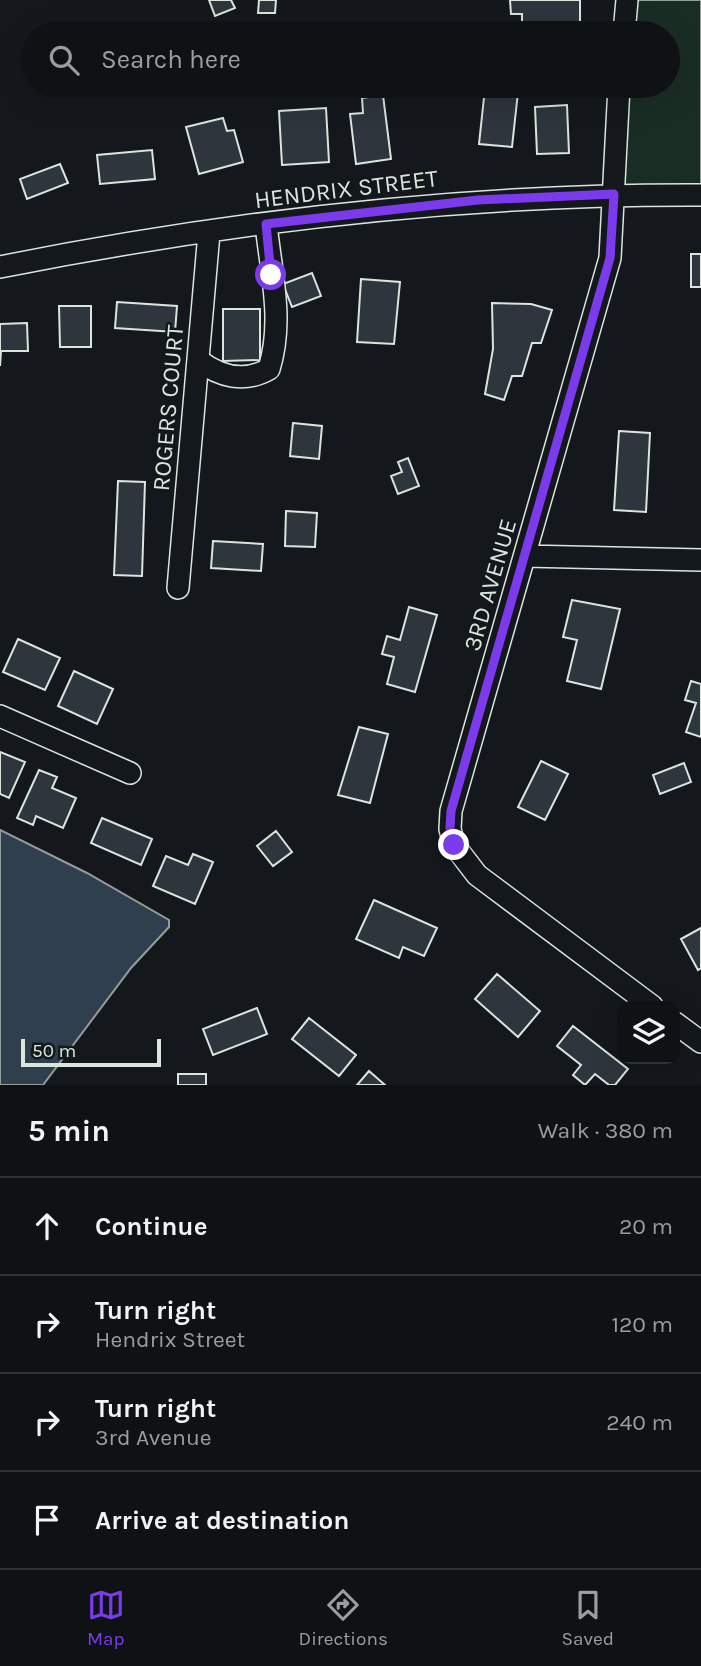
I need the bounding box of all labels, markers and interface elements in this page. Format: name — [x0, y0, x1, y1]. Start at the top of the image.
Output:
search box — [21, 21, 680, 98]
icon: search — [45, 41, 83, 79]
text: Search here — [101, 44, 241, 75]
street label: HENDRIX STREET — [253, 164, 439, 214]
route start — [255, 259, 286, 290]
street label: ROGERS COURT — [147, 324, 189, 492]
street label: 3RD AVENUE — [458, 516, 522, 654]
route end — [438, 829, 469, 860]
map controls — [617, 1001, 680, 1064]
button: layers — [617, 1001, 680, 1064]
scale bar — [21, 1036, 161, 1068]
text: 50 m — [32, 1040, 76, 1062]
text: 5 min — [28, 1113, 110, 1149]
text: Walk · 380 m — [538, 1117, 673, 1144]
icon: ahead — [28, 1207, 66, 1245]
text: Continue — [95, 1211, 207, 1242]
text: 20 m — [619, 1213, 673, 1240]
text: Turn right — [95, 1295, 216, 1326]
icon: right — [28, 1305, 66, 1343]
text: 120 m — [611, 1311, 673, 1338]
text: Hendrix Street — [95, 1326, 245, 1353]
text: Turn right — [95, 1393, 216, 1424]
icon: right — [28, 1403, 66, 1441]
text: 240 m — [606, 1409, 673, 1436]
text: 3rd Avenue — [95, 1424, 212, 1451]
icon: arrive — [28, 1501, 66, 1539]
text: Arrive at destination — [95, 1505, 349, 1536]
tab: Map — [87, 1586, 125, 1650]
tab: Directions — [299, 1586, 388, 1650]
tab: Saved — [562, 1586, 614, 1650]

